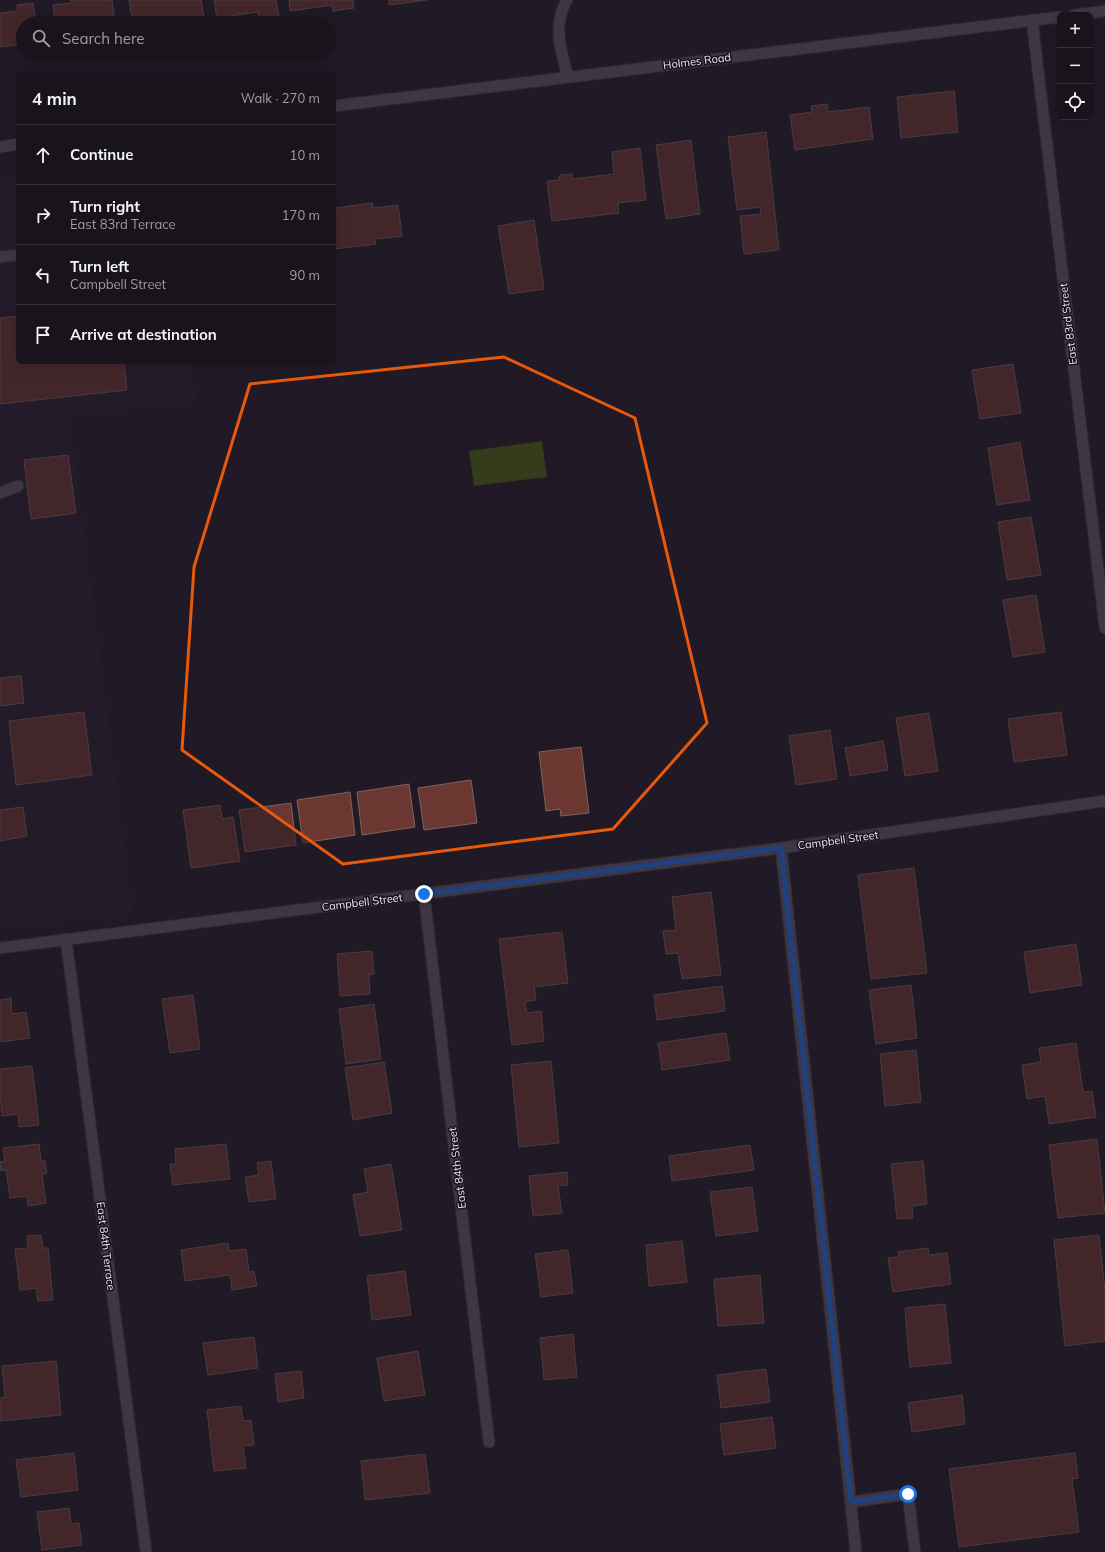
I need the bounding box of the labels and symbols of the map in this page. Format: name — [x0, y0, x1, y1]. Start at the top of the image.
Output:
street label: Holmes Road — [662, 50, 732, 72]
street label: East 83rd Street — [1056, 282, 1080, 366]
street label: Campbell Street — [797, 827, 879, 853]
route end — [415, 885, 433, 903]
street label: Campbell Street — [321, 890, 403, 914]
street label: East 84th Street — [445, 1126, 469, 1210]
street label: East 84th Terrace — [94, 1201, 118, 1291]
route start — [899, 1485, 917, 1503]

